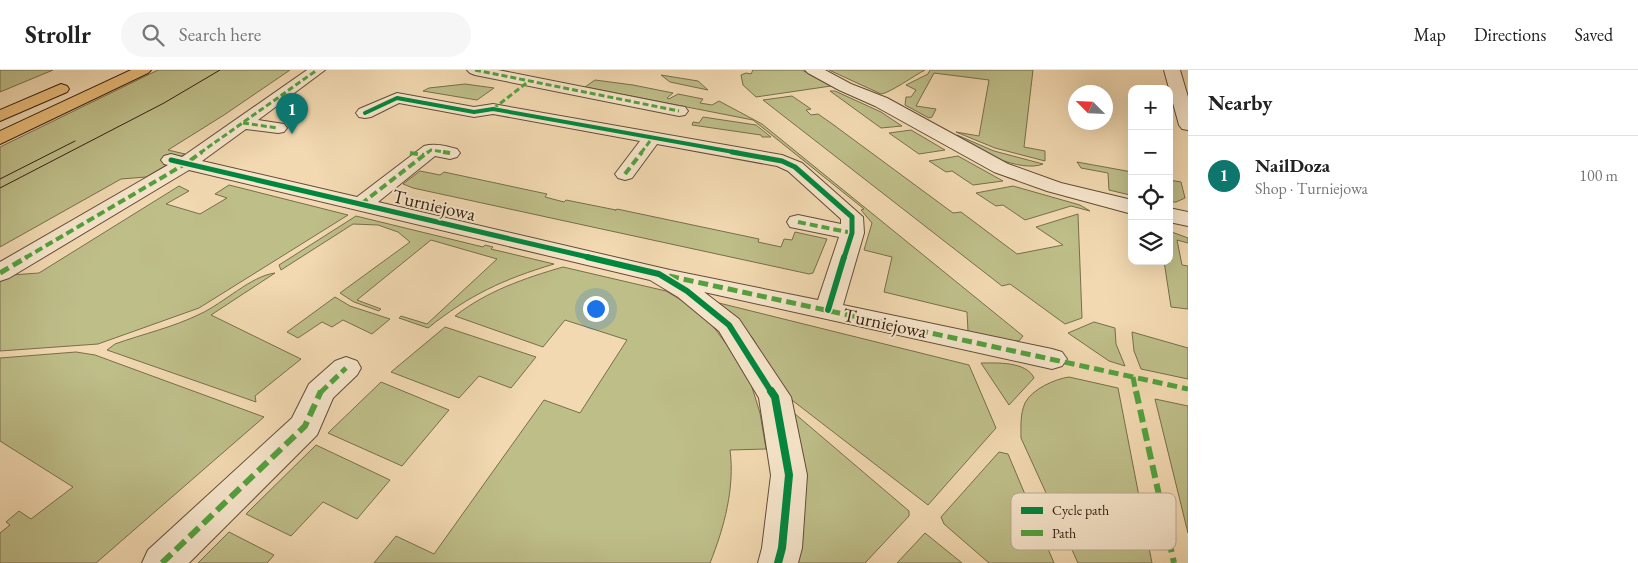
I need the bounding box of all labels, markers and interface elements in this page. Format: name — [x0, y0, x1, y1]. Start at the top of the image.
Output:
search box — [121, 12, 471, 57]
text: Strollr — [25, 19, 91, 50]
icon: search — [139, 21, 167, 49]
text: Search here — [179, 22, 261, 47]
text: Map — [1414, 23, 1446, 46]
text: Directions — [1474, 23, 1546, 46]
text: Saved — [1574, 23, 1613, 46]
north arrow — [1068, 85, 1113, 130]
map controls — [1128, 85, 1173, 265]
button: + — [1128, 85, 1173, 130]
text: Nearby — [1208, 89, 1272, 116]
pin: 1 — [276, 93, 308, 134]
button: − — [1128, 130, 1173, 175]
text: NailDoza — [1255, 153, 1330, 178]
text: 1 — [1220, 165, 1228, 186]
text: 100 m — [1579, 165, 1618, 186]
button: locate — [1128, 175, 1173, 220]
text: Shop · Turniejowa — [1255, 178, 1368, 199]
street label: Turniejowa — [390, 183, 479, 227]
button: layers — [1128, 220, 1173, 265]
your location — [583, 296, 609, 322]
street label: Turniejowa — [841, 302, 930, 344]
legend — [1011, 493, 1176, 550]
text: Cycle path — [1052, 501, 1109, 519]
text: Path — [1052, 524, 1076, 542]

